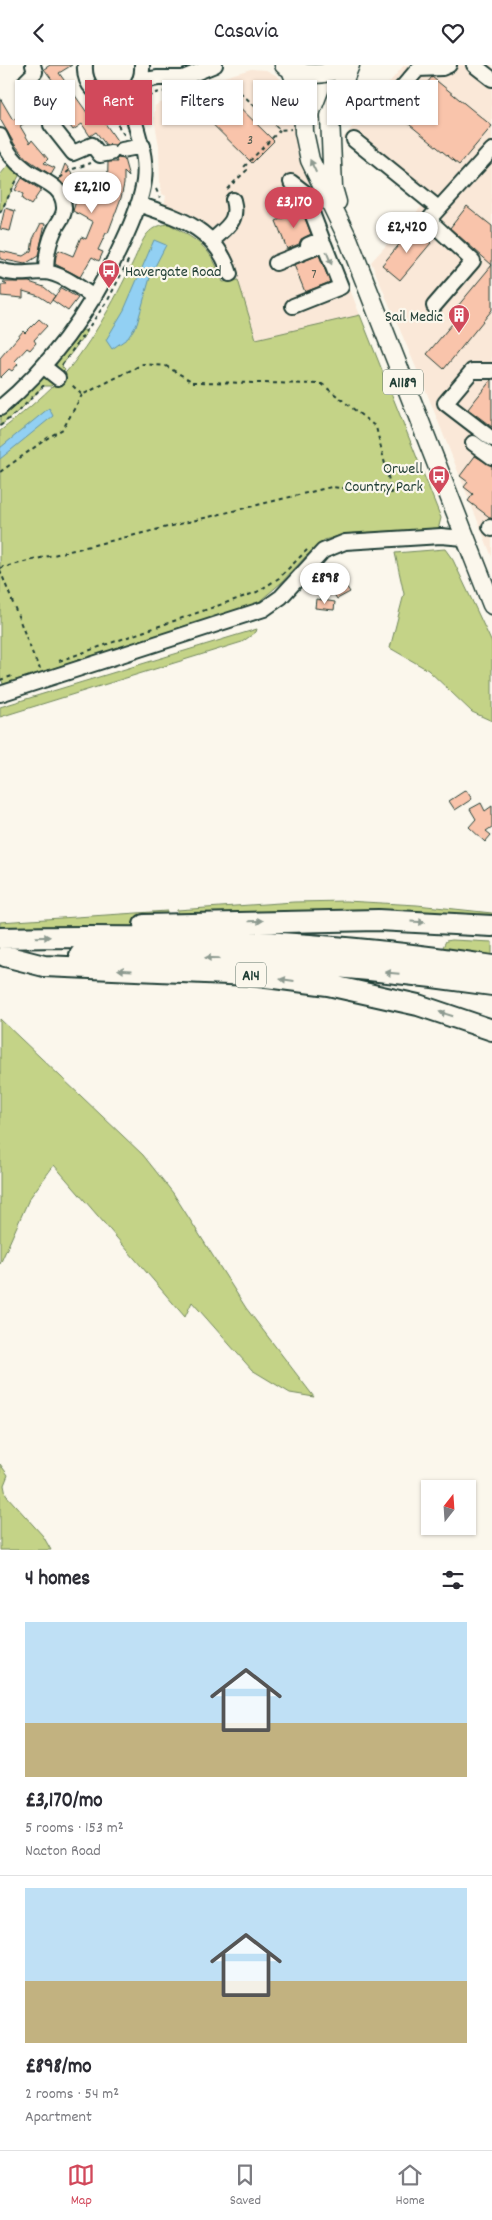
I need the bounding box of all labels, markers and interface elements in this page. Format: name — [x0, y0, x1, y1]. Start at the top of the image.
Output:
text: Casavia — [214, 17, 278, 48]
icon: back — [25, 19, 53, 47]
icon: heart — [439, 19, 467, 47]
chip: Buy — [15, 80, 75, 125]
chip: Rent — [85, 80, 152, 125]
chip: Filters — [162, 80, 243, 125]
chip: New — [253, 80, 317, 125]
chip: Apartment — [327, 80, 438, 125]
house number: 3 — [247, 131, 253, 151]
one-way arrow — [308, 159, 316, 173]
pin: £2,210 — [51, 171, 133, 214]
text: £2,210 — [73, 176, 111, 199]
pin: £3,170 — [253, 186, 335, 229]
text: £3,170 — [276, 191, 312, 214]
pin: £2,420 — [366, 211, 448, 254]
text: £2,420 — [387, 216, 427, 239]
one-way arrow — [326, 251, 334, 266]
bus stop icon: Havergate Road — [97, 258, 121, 289]
place label: Havergate Road — [125, 261, 221, 284]
house number: 7 — [311, 265, 317, 285]
building icon: Sail Medic — [447, 303, 471, 334]
place label: Sail Medic — [385, 306, 443, 329]
road number: A1189 — [383, 369, 423, 395]
place label: Orwell Country Park — [344, 458, 423, 499]
bus stop icon: Orwell Country Park — [427, 464, 451, 495]
pin: £898 — [295, 563, 355, 605]
text: £898 — [311, 567, 339, 590]
one-way arrow — [248, 917, 264, 925]
one-way arrow — [411, 918, 427, 926]
one-way arrow — [35, 933, 51, 941]
one-way arrow — [204, 953, 220, 961]
road number: A14 — [236, 963, 266, 987]
one-way arrow — [117, 965, 133, 973]
one-way arrow — [383, 968, 399, 976]
one-way arrow — [279, 976, 295, 984]
one-way arrow — [438, 1010, 453, 1018]
north arrow — [421, 1480, 476, 1535]
map controls — [421, 1480, 476, 1535]
text: 4 homes — [25, 1565, 90, 1595]
icon: filters — [439, 1566, 467, 1594]
icon: home — [201, 1655, 291, 1745]
text: £3,170/mo — [25, 1787, 103, 1817]
text: 5 rooms · 153 m² — [25, 1817, 123, 1840]
text: Nacton Road — [25, 1840, 101, 1863]
icon: home — [201, 1920, 291, 2010]
text: £898/mo — [25, 2053, 92, 2083]
text: 2 rooms · 54 m² — [25, 2083, 119, 2106]
text: Apartment — [25, 2106, 92, 2129]
tab: Map — [67, 2161, 95, 2211]
tab: Saved — [230, 2161, 261, 2211]
tab: Home — [396, 2161, 425, 2211]

